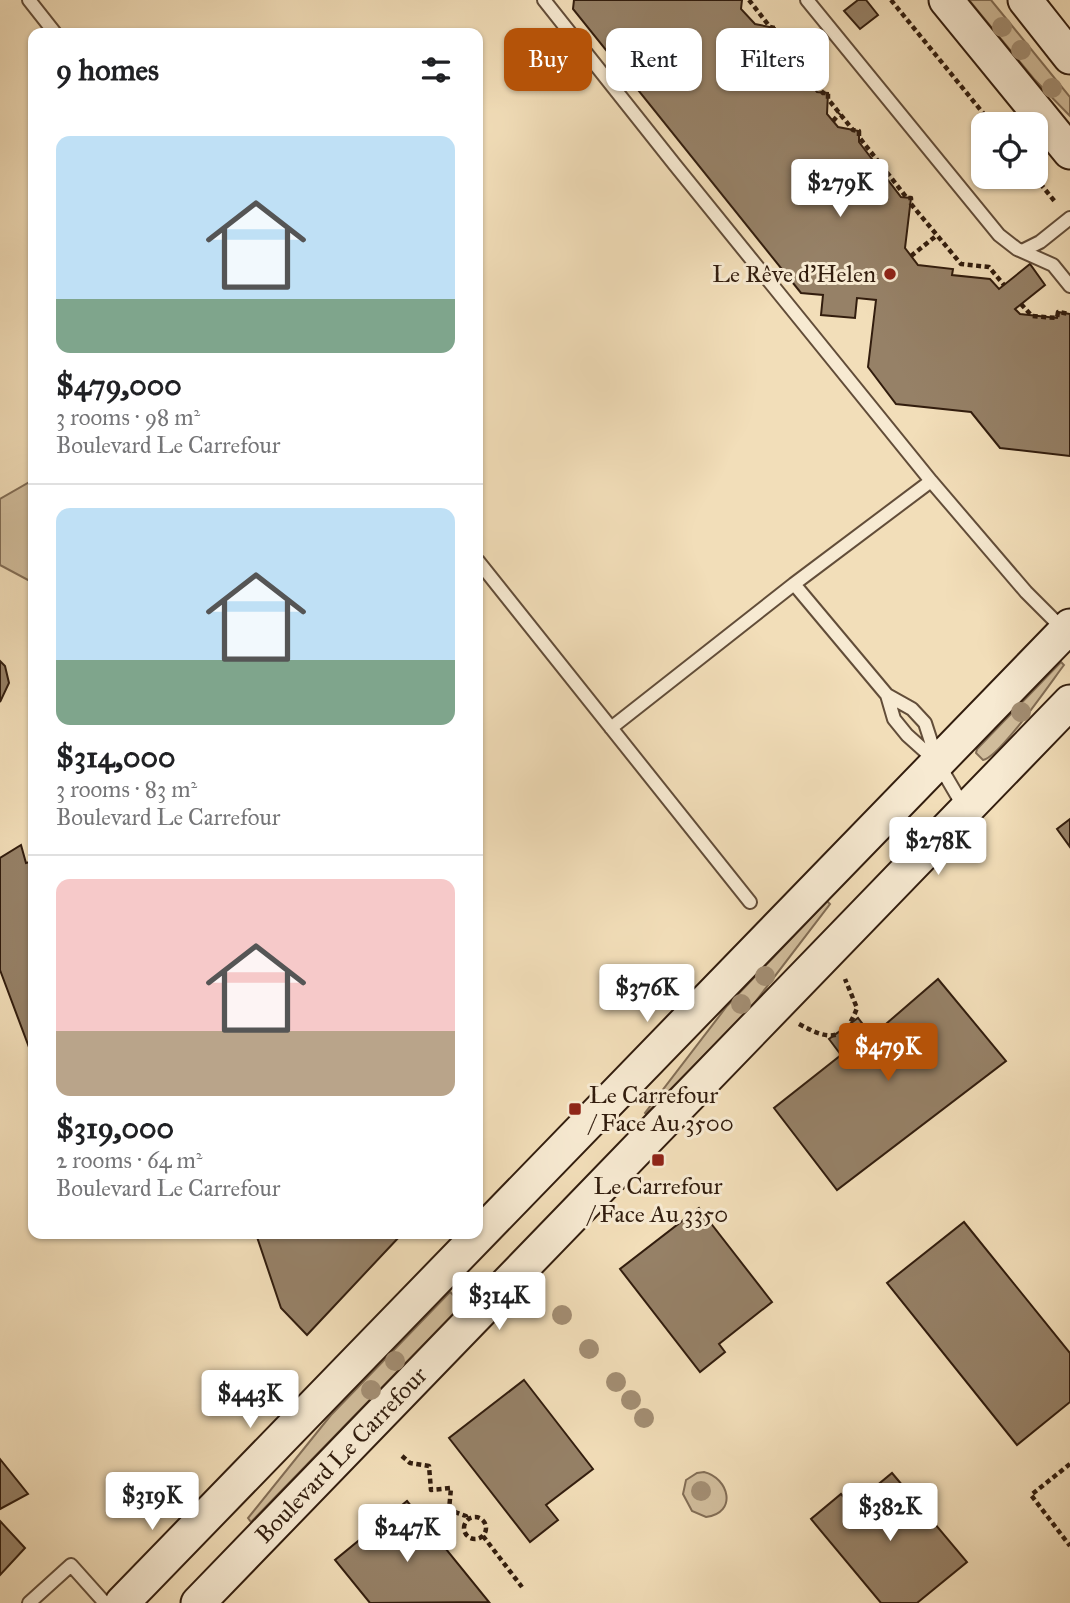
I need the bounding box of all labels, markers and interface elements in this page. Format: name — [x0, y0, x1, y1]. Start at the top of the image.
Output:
chip: Buy — [504, 28, 592, 91]
chip: Rent — [606, 28, 702, 91]
chip: Filters — [716, 28, 829, 91]
icon: filters — [417, 51, 455, 89]
text: 9 homes — [56, 52, 159, 88]
map controls — [971, 112, 1048, 189]
button: locate — [971, 112, 1048, 189]
pin: $279K — [791, 160, 889, 219]
text: $279K — [807, 168, 873, 196]
icon: home — [193, 182, 319, 308]
place label: Le Rêve d'Helen — [712, 259, 876, 289]
marker: Le Rêve d'Helen — [882, 266, 898, 282]
text: $479,000 — [56, 367, 182, 403]
text: 3 rooms · 98 m² — [56, 403, 200, 431]
text: Boulevard Le Carrefour — [56, 431, 280, 459]
icon: home — [193, 554, 319, 680]
text: $314,000 — [56, 739, 175, 775]
text: 3 rooms · 83 m² — [56, 775, 197, 803]
text: Boulevard Le Carrefour — [56, 803, 280, 831]
pin: $278K — [889, 818, 987, 877]
text: $278K — [905, 826, 971, 854]
icon: home — [193, 925, 319, 1051]
pin: $376K — [598, 964, 696, 1024]
text: $376K — [615, 973, 679, 1001]
pin: $479K — [839, 1024, 937, 1083]
text: $479K — [855, 1032, 921, 1060]
place label: Le Carrefour / Face Au 3500 — [587, 1080, 734, 1138]
marker: Le Carrefour / Face Au 3500 — [567, 1101, 583, 1117]
text: $319,000 — [56, 1110, 174, 1146]
text: 2 rooms · 64 m² — [56, 1146, 202, 1174]
marker: Le Carrefour / Face Au 3350 — [650, 1152, 666, 1168]
place label: Le Carrefour / Face Au 3350 — [586, 1171, 728, 1229]
text: Boulevard Le Carrefour — [56, 1174, 280, 1202]
pin: $314K — [450, 1272, 548, 1332]
text: $314K — [468, 1281, 530, 1309]
street label: Boulevard Le Carrefour — [249, 1360, 433, 1550]
pin: $443K — [201, 1370, 299, 1430]
text: $443K — [218, 1379, 282, 1407]
pin: $319K — [103, 1472, 201, 1532]
text: $319K — [122, 1481, 182, 1509]
pin: $382K — [841, 1484, 939, 1543]
text: $382K — [859, 1492, 921, 1520]
pin: $247K — [358, 1504, 456, 1564]
text: $247K — [374, 1513, 440, 1541]

